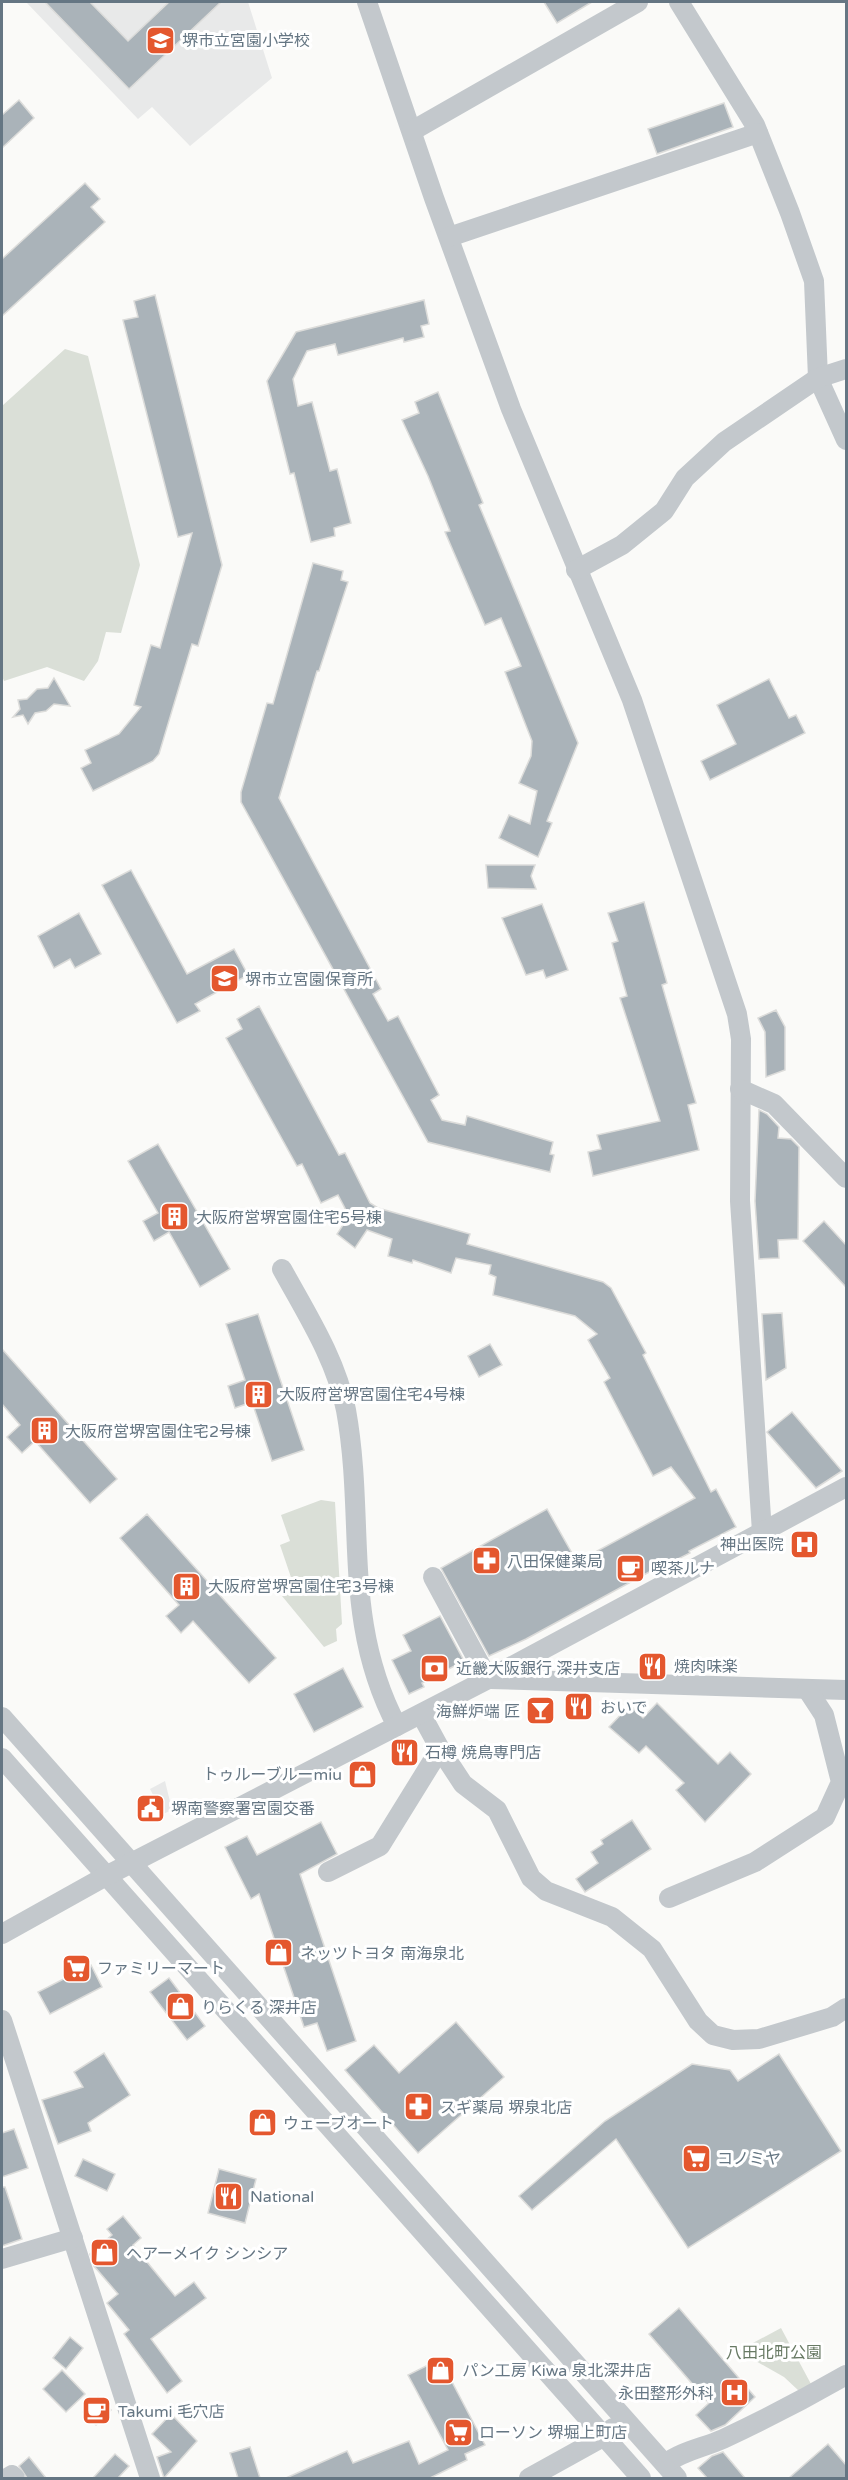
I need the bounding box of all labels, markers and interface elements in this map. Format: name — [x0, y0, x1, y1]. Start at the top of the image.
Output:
school or university icon: 堺市立宮園小学校 — [145, 24, 177, 56]
place label: 堺市立宮園小学校 — [182, 31, 310, 51]
school or university icon: 堺市立宮園保育所 — [208, 963, 240, 995]
place label: 堺市立宮園保育所 — [245, 970, 373, 990]
building icon: 大阪府営堺宮園住宅5号棟 — [159, 1201, 191, 1233]
place label: 大阪府営堺宮園住宅5号棟 — [196, 1208, 382, 1228]
building icon: 大阪府営堺宮園住宅4号棟 — [242, 1378, 274, 1410]
place label: 大阪府営堺宮園住宅4号棟 — [279, 1385, 465, 1405]
building icon: 大阪府営堺宮園住宅2号棟 — [28, 1415, 60, 1447]
place label: 大阪府営堺宮園住宅2号棟 — [65, 1422, 251, 1442]
hospital icon: 神出医院 — [789, 1528, 821, 1560]
place label: 神出医院 — [720, 1535, 784, 1555]
pharmacy icon: 八田保健薬局 — [470, 1545, 502, 1577]
place label: 八田保健薬局 — [507, 1552, 603, 1572]
cafe icon: 喫茶ルナ — [614, 1552, 646, 1584]
place label: 喫茶ルナ — [651, 1559, 715, 1579]
building icon: 大阪府営堺宮園住宅3号棟 — [171, 1570, 203, 1602]
place label: 大阪府営堺宮園住宅3号棟 — [208, 1577, 394, 1597]
restaurant icon: 焼肉味楽 — [637, 1650, 669, 1682]
bank icon: 近畿大阪銀行 深井支店 — [419, 1652, 451, 1684]
place label: 焼肉味楽 — [674, 1657, 738, 1677]
place label: 近畿大阪銀行 深井支店 — [456, 1659, 620, 1679]
restaurant icon: おいで — [563, 1691, 595, 1723]
bar icon: 海鮮炉端 匠 — [525, 1695, 557, 1727]
place label: おいで — [600, 1698, 648, 1718]
place label: 海鮮炉端 匠 — [436, 1702, 520, 1722]
restaurant icon: 石樽 焼鳥専門店 — [388, 1736, 420, 1768]
place label: 石樽 焼鳥専門店 — [425, 1743, 541, 1763]
shop icon: トゥルーブルーmiu — [347, 1758, 379, 1790]
place label: トゥルーブルーmiu — [203, 1765, 342, 1785]
public building icon: 堺南警察署宮園交番 — [134, 1792, 166, 1824]
place label: 堺南警察署宮園交番 — [171, 1799, 315, 1819]
shop icon: ネッツトヨタ 南海泉北 — [263, 1937, 295, 1969]
place label: ネッツトヨタ 南海泉北 — [300, 1944, 464, 1964]
supermarket icon: ファミリーマート — [60, 1952, 92, 1984]
place label: ファミリーマート — [97, 1959, 225, 1979]
shop icon: りらくる 深井店 — [164, 1991, 196, 2023]
place label: りらくる 深井店 — [201, 1998, 317, 2018]
pharmacy icon: スギ薬局 堺泉北店 — [403, 2091, 435, 2123]
place label: スギ薬局 堺泉北店 — [440, 2098, 572, 2118]
shop icon: ウェーブオート — [246, 2107, 278, 2139]
place label: ウェーブオート — [283, 2114, 394, 2134]
supermarket icon: コノミヤ — [680, 2142, 712, 2174]
place label: コノミヤ — [717, 2149, 781, 2169]
restaurant icon: National — [213, 2180, 245, 2212]
place label: National — [250, 2187, 314, 2207]
shop icon: ヘアーメイク シンシア — [89, 2237, 121, 2269]
place label: ヘアーメイク シンシア — [126, 2244, 288, 2264]
park label: 八田北町公園 — [726, 2343, 822, 2363]
shop icon: パン工房 Kiwa 泉北深井店 — [425, 2354, 457, 2386]
place label: パン工房 Kiwa 泉北深井店 — [462, 2361, 651, 2381]
hospital icon: 永田整形外科 — [719, 2377, 751, 2409]
place label: 永田整形外科 — [618, 2384, 714, 2404]
cafe icon: Takumi 毛穴店 — [81, 2395, 113, 2427]
place label: Takumi 毛穴店 — [118, 2402, 225, 2422]
supermarket icon: ローソン 堺堀上町店 — [442, 2416, 474, 2448]
place label: ローソン 堺堀上町店 — [479, 2423, 627, 2443]

